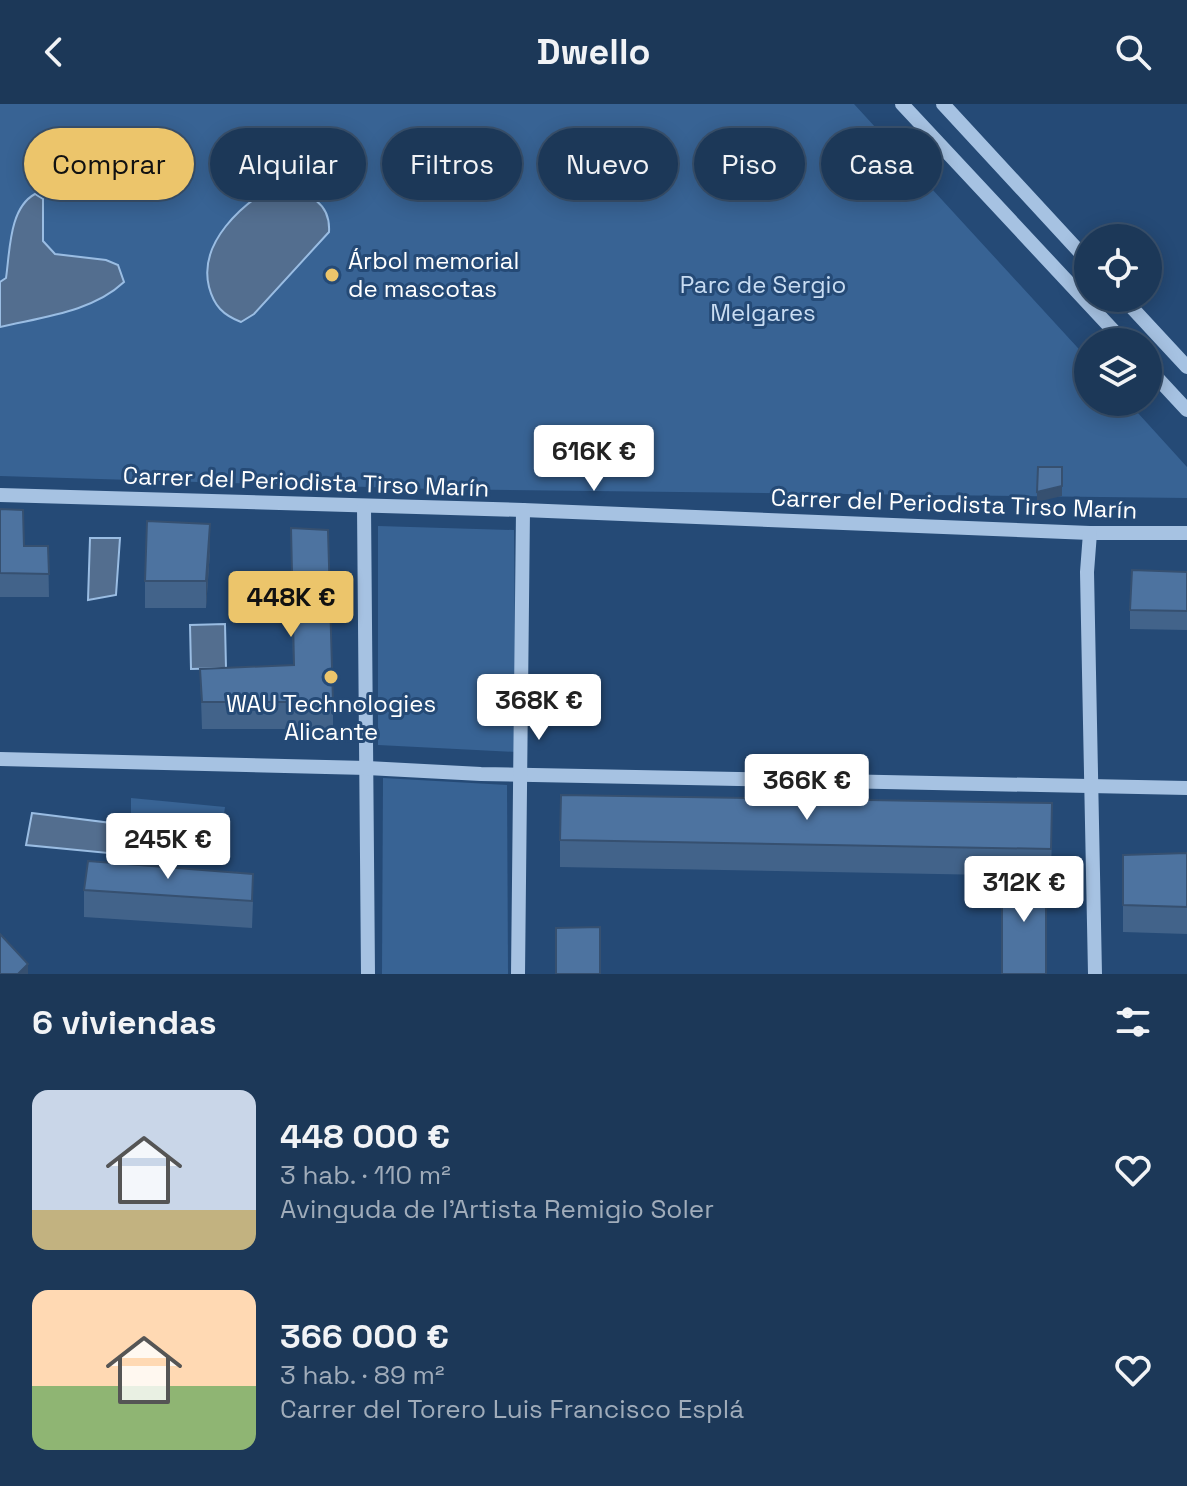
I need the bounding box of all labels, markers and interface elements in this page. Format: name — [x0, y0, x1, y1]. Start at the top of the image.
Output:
text: Dwello — [536, 29, 651, 75]
icon: back — [32, 30, 76, 74]
icon: search — [1111, 30, 1155, 74]
chip: Comprar — [24, 128, 194, 200]
chip: Alquilar — [210, 128, 366, 200]
chip: Filtros — [382, 128, 522, 200]
chip: Nuevo — [538, 128, 678, 200]
chip: Piso — [694, 128, 805, 200]
chip: Casa — [821, 128, 942, 200]
map controls — [1074, 224, 1162, 416]
button: locate — [1074, 224, 1162, 312]
place label: Árbol memorial de mascotas — [348, 245, 519, 304]
marker: Árbol memorial de mascotas — [323, 266, 341, 284]
park label: Parc de Sergio Melgares — [680, 269, 846, 328]
button: layers — [1074, 328, 1162, 416]
pin: 616K € — [529, 425, 659, 493]
text: 616K € — [552, 434, 636, 468]
street label: Carrer del Periodista Tirso Marín — [122, 460, 490, 503]
street label: Carrer del Periodista Tirso Marín — [770, 482, 1138, 525]
pin: 448K € — [226, 571, 356, 639]
text: 448K € — [246, 580, 336, 614]
marker: WAU Technologies Alicante — [322, 668, 340, 686]
pin: 368K € — [474, 674, 604, 742]
text: 368K € — [495, 683, 583, 717]
place label: WAU Technologies Alicante — [226, 688, 436, 747]
pin: 366K € — [742, 754, 872, 822]
text: 366K € — [763, 763, 851, 797]
pin: 245K € — [103, 813, 233, 881]
text: 245K € — [124, 822, 212, 856]
pin: 312K € — [959, 856, 1089, 924]
text: 312K € — [982, 865, 1066, 899]
icon: filters — [1111, 1000, 1155, 1044]
text: 6 viviendas — [32, 1001, 217, 1044]
text: 448 000 € — [280, 1115, 450, 1158]
icon: home — [96, 1122, 192, 1218]
icon: heart — [1111, 1148, 1155, 1192]
text: 3 hab. · 110 m² — [280, 1158, 451, 1192]
text: Avinguda de l'Artista Remigio Soler — [280, 1192, 714, 1226]
text: 366 000 € — [280, 1315, 449, 1358]
icon: home — [96, 1322, 192, 1418]
icon: heart — [1111, 1348, 1155, 1392]
text: 3 hab. · 89 m² — [280, 1358, 444, 1392]
text: Carrer del Torero Luis Francisco Esplá — [280, 1392, 744, 1426]

